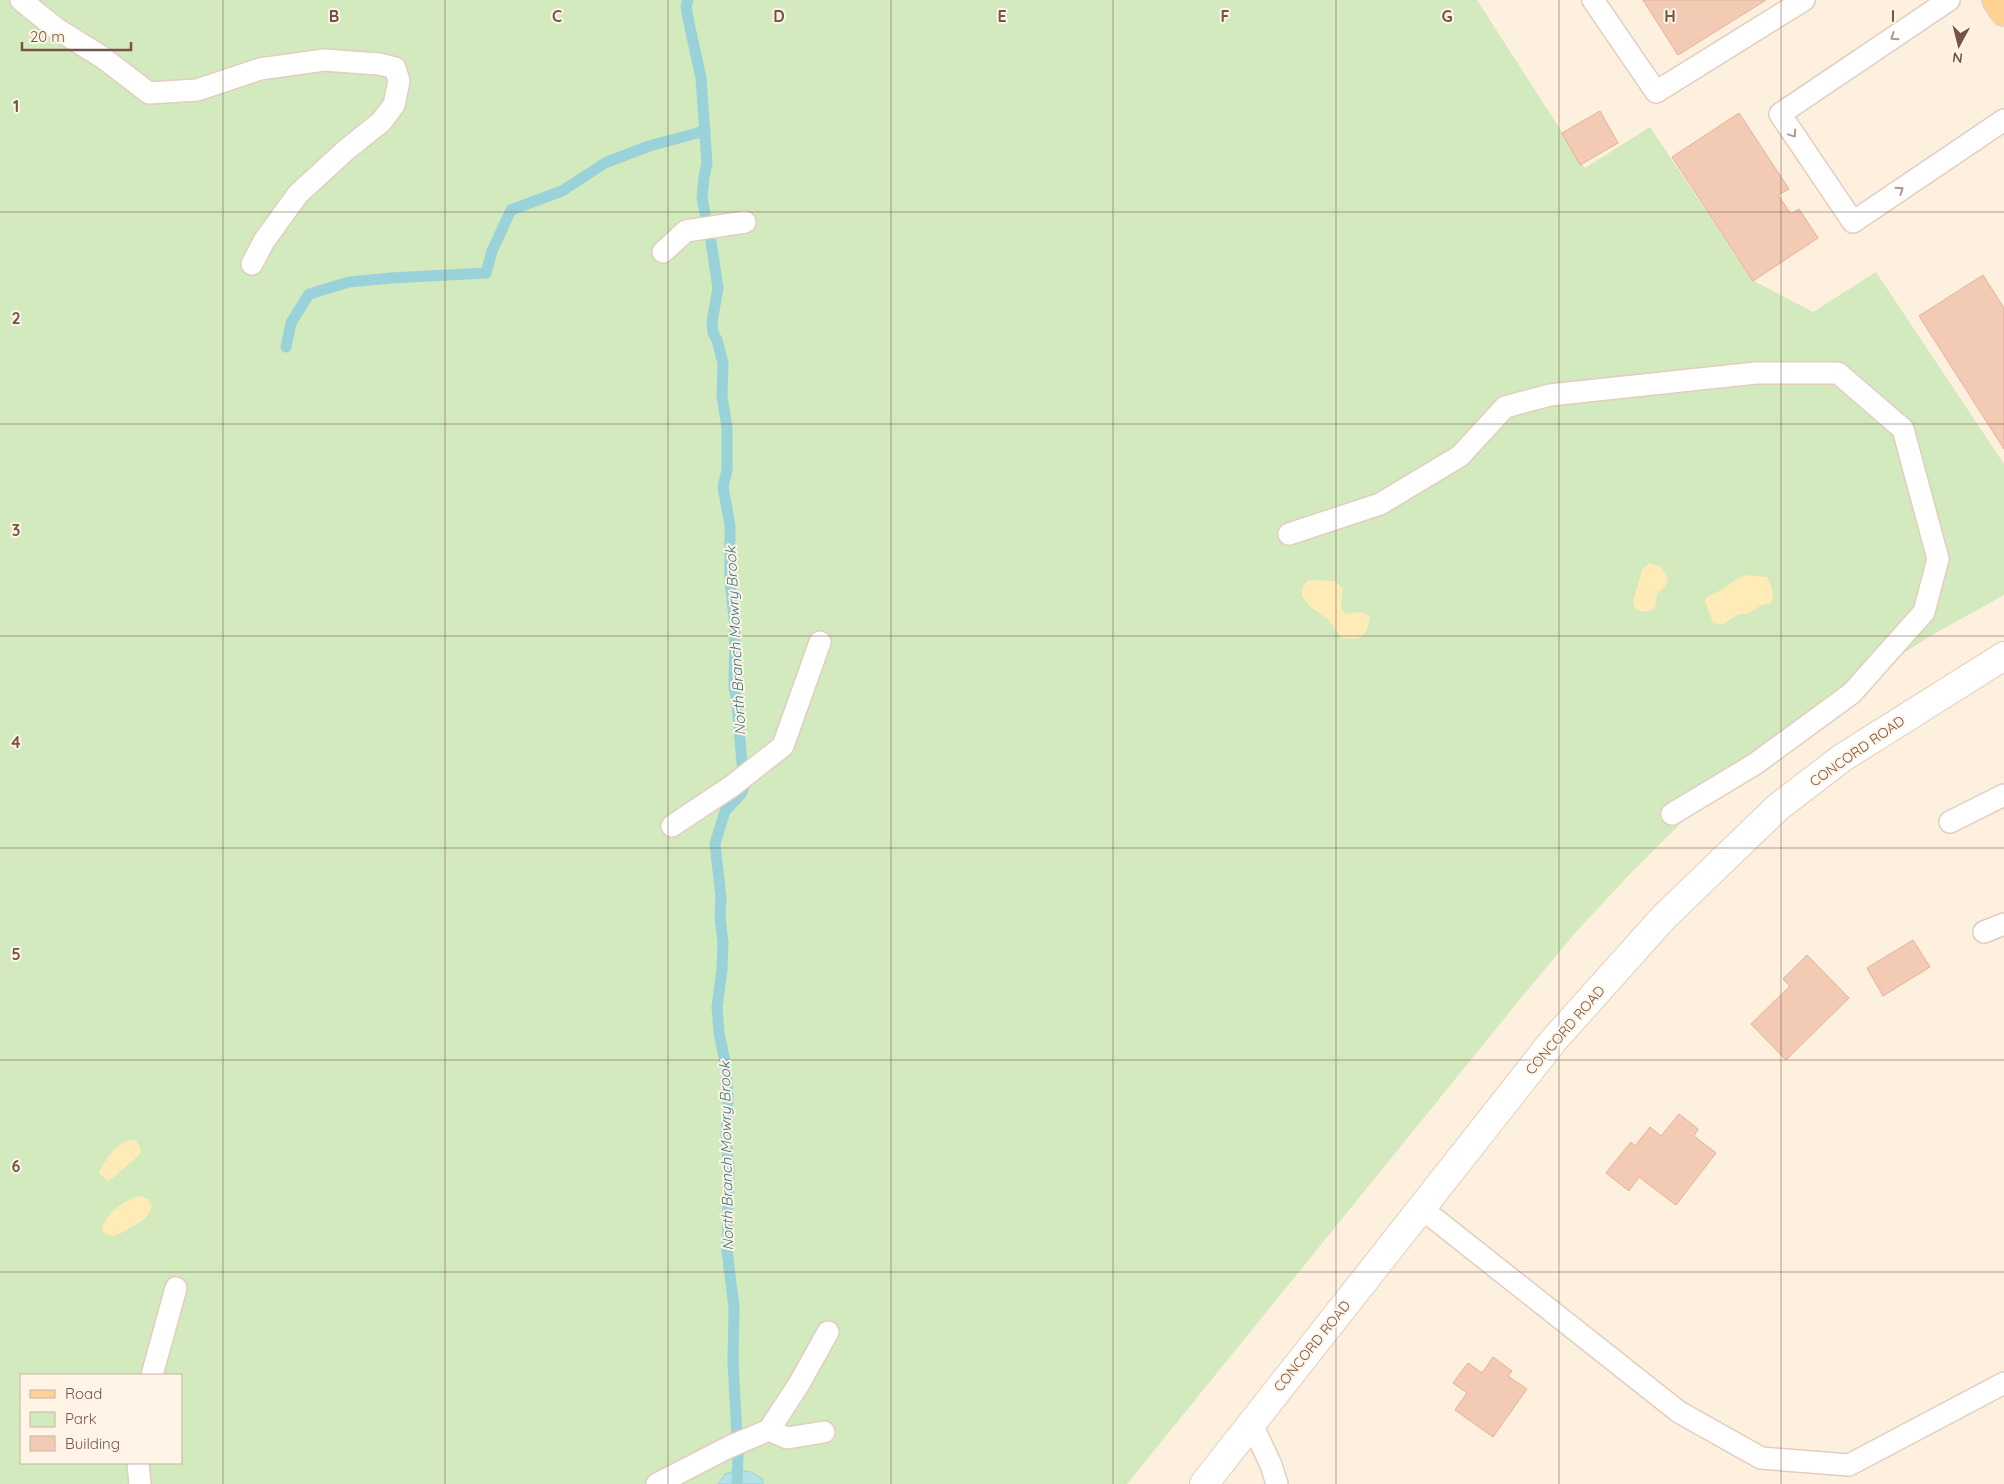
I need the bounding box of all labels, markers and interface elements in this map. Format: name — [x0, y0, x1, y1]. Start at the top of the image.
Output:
text: B — [329, 6, 339, 26]
text: C — [552, 6, 562, 26]
text: D — [773, 6, 785, 26]
text: E — [997, 6, 1007, 26]
text: F — [1221, 6, 1230, 26]
text: G — [1441, 6, 1453, 26]
text: H — [1664, 6, 1676, 26]
text: I — [1891, 6, 1895, 26]
scale bar — [22, 20, 131, 52]
north arrow — [1934, 20, 1984, 70]
text: 20 m — [30, 27, 65, 46]
one-way arrow — [1891, 31, 1900, 40]
text: N — [1951, 48, 1964, 67]
text: 1 — [13, 96, 19, 116]
one-way arrow — [1787, 128, 1796, 138]
one-way arrow — [1895, 187, 1904, 197]
text: 2 — [11, 308, 21, 328]
text: 3 — [12, 520, 20, 540]
water label: North Branch Mowry Brook — [720, 544, 749, 736]
street label: CONCORD ROAD — [1806, 711, 1908, 791]
text: 4 — [11, 732, 21, 752]
text: 5 — [11, 944, 21, 964]
street label: CONCORD ROAD — [1521, 982, 1609, 1078]
water label: North Branch Mowry Brook — [715, 1059, 737, 1251]
text: 6 — [12, 1156, 21, 1176]
street label: CONCORD ROAD — [1270, 1297, 1354, 1395]
legend — [20, 1374, 182, 1464]
text: Road — [65, 1384, 102, 1403]
text: Park — [65, 1409, 97, 1428]
text: Building — [65, 1434, 120, 1453]

